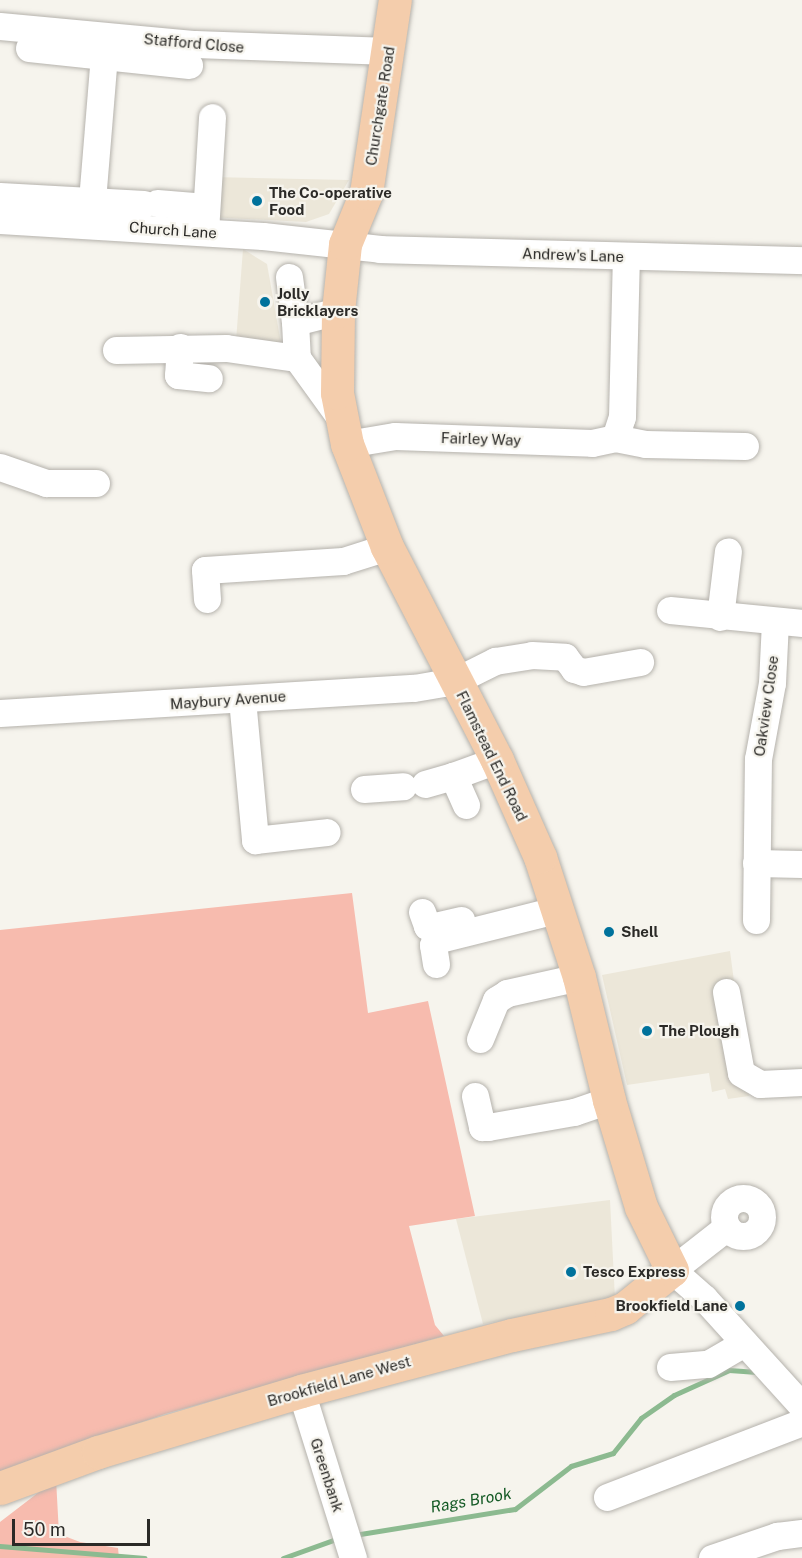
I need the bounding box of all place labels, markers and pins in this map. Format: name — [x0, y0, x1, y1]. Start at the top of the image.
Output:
place label: The Co-operative Food — [269, 183, 392, 218]
marker: The Co-operative Food — [250, 194, 264, 208]
place label: Jolly Bricklayers — [277, 284, 358, 319]
marker: Jolly Bricklayers — [258, 295, 272, 309]
place label: Shell — [621, 923, 659, 941]
marker: Shell — [602, 925, 616, 939]
place label: The Plough — [659, 1022, 739, 1040]
marker: The Plough — [640, 1024, 654, 1038]
place label: Tesco Express — [583, 1263, 686, 1281]
marker: Tesco Express — [564, 1265, 578, 1279]
place label: Brookfield Lane — [615, 1297, 728, 1315]
marker: Brookfield Lane — [733, 1299, 747, 1313]

